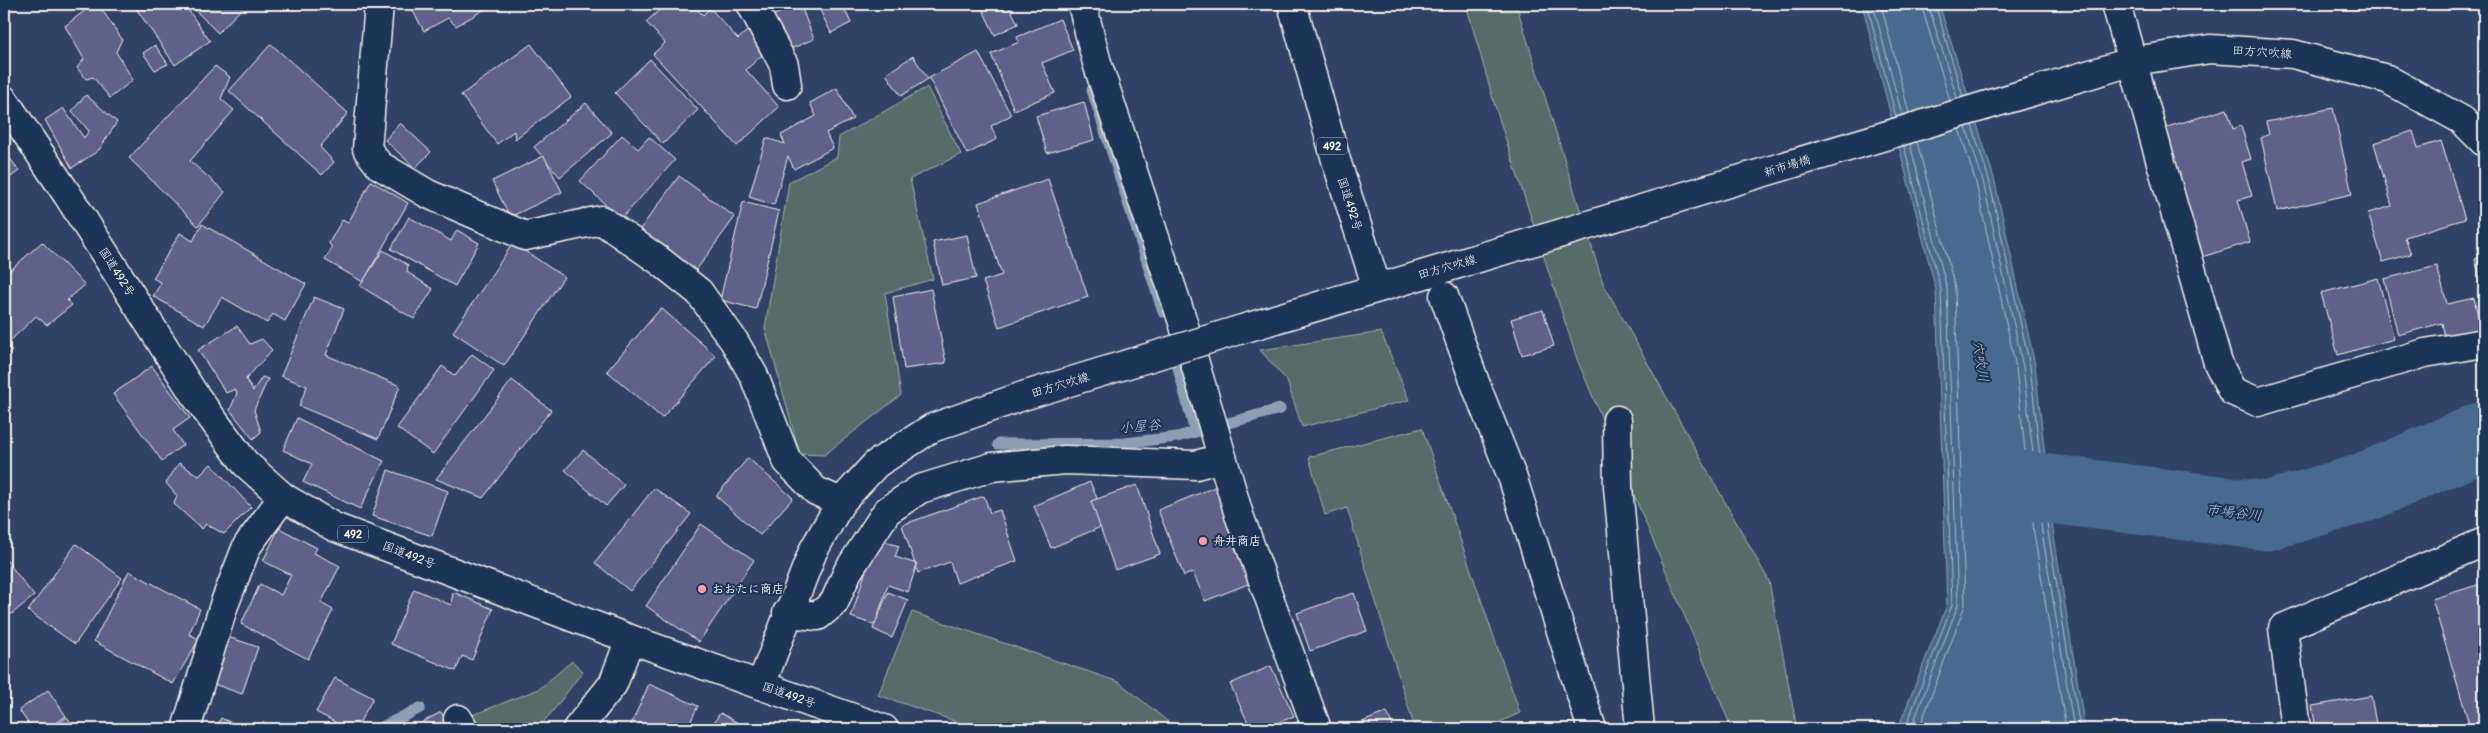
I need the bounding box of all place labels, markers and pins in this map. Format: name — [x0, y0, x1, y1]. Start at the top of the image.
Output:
place label: 舟井商店 — [1213, 534, 1261, 549]
marker: 舟井商店 — [1197, 535, 1209, 547]
place label: おおたに商店 — [712, 582, 784, 597]
marker: おおたに商店 — [696, 583, 708, 595]

